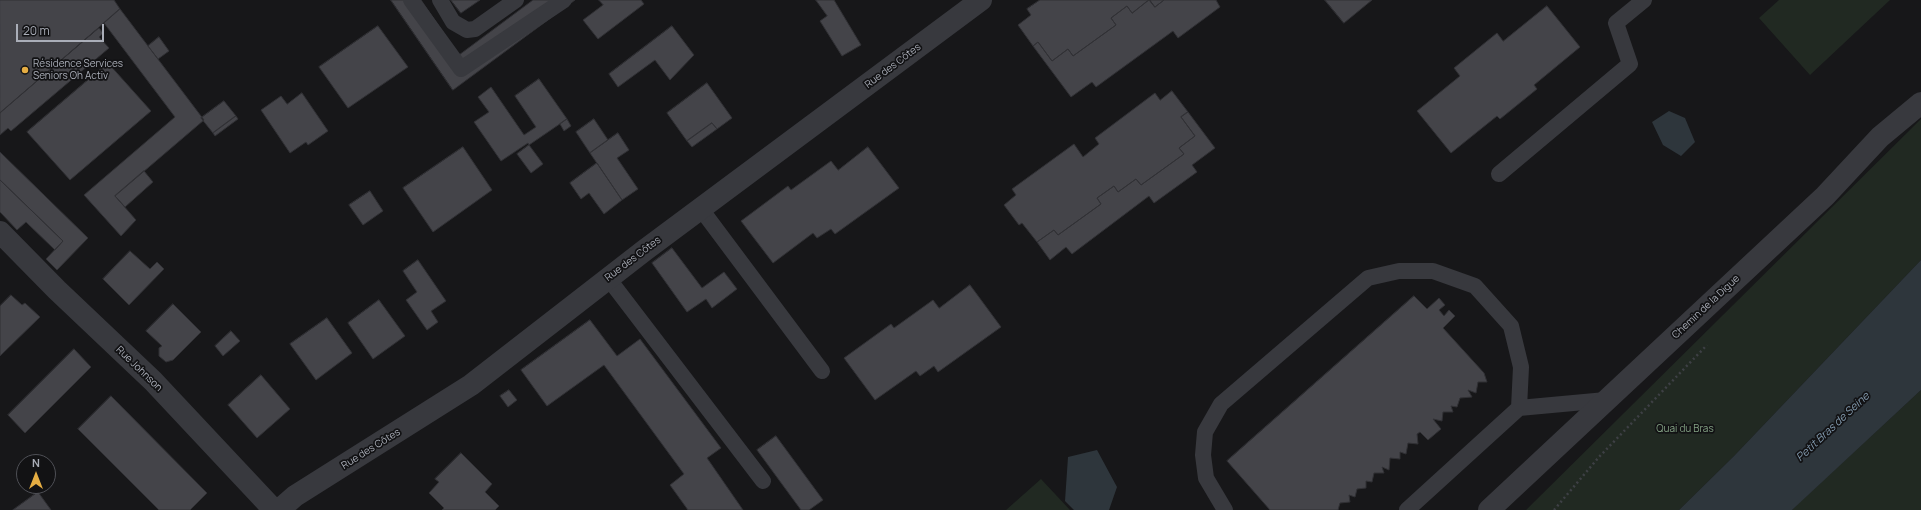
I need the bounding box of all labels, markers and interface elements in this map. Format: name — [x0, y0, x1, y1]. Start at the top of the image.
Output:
scale bar — [18, 16, 106, 42]
text: 20 m — [23, 22, 50, 39]
street label: Rue des Côtes — [863, 41, 923, 91]
place label: Résidence Services Seniors Oh Activ — [33, 58, 123, 82]
marker: Résidence Services Seniors Oh Activ — [20, 65, 30, 75]
street label: Rue des Côtes — [603, 234, 663, 284]
street label: Chemin de la Digue — [1670, 273, 1742, 341]
street label: Rue Johnson — [113, 344, 165, 394]
water label: Petit Bras de Seine — [1794, 390, 1872, 464]
park label: Quai du Bras — [1656, 423, 1714, 435]
street label: Rue des Côtes — [339, 426, 403, 472]
north arrow — [16, 454, 56, 494]
text: N — [32, 455, 40, 470]

